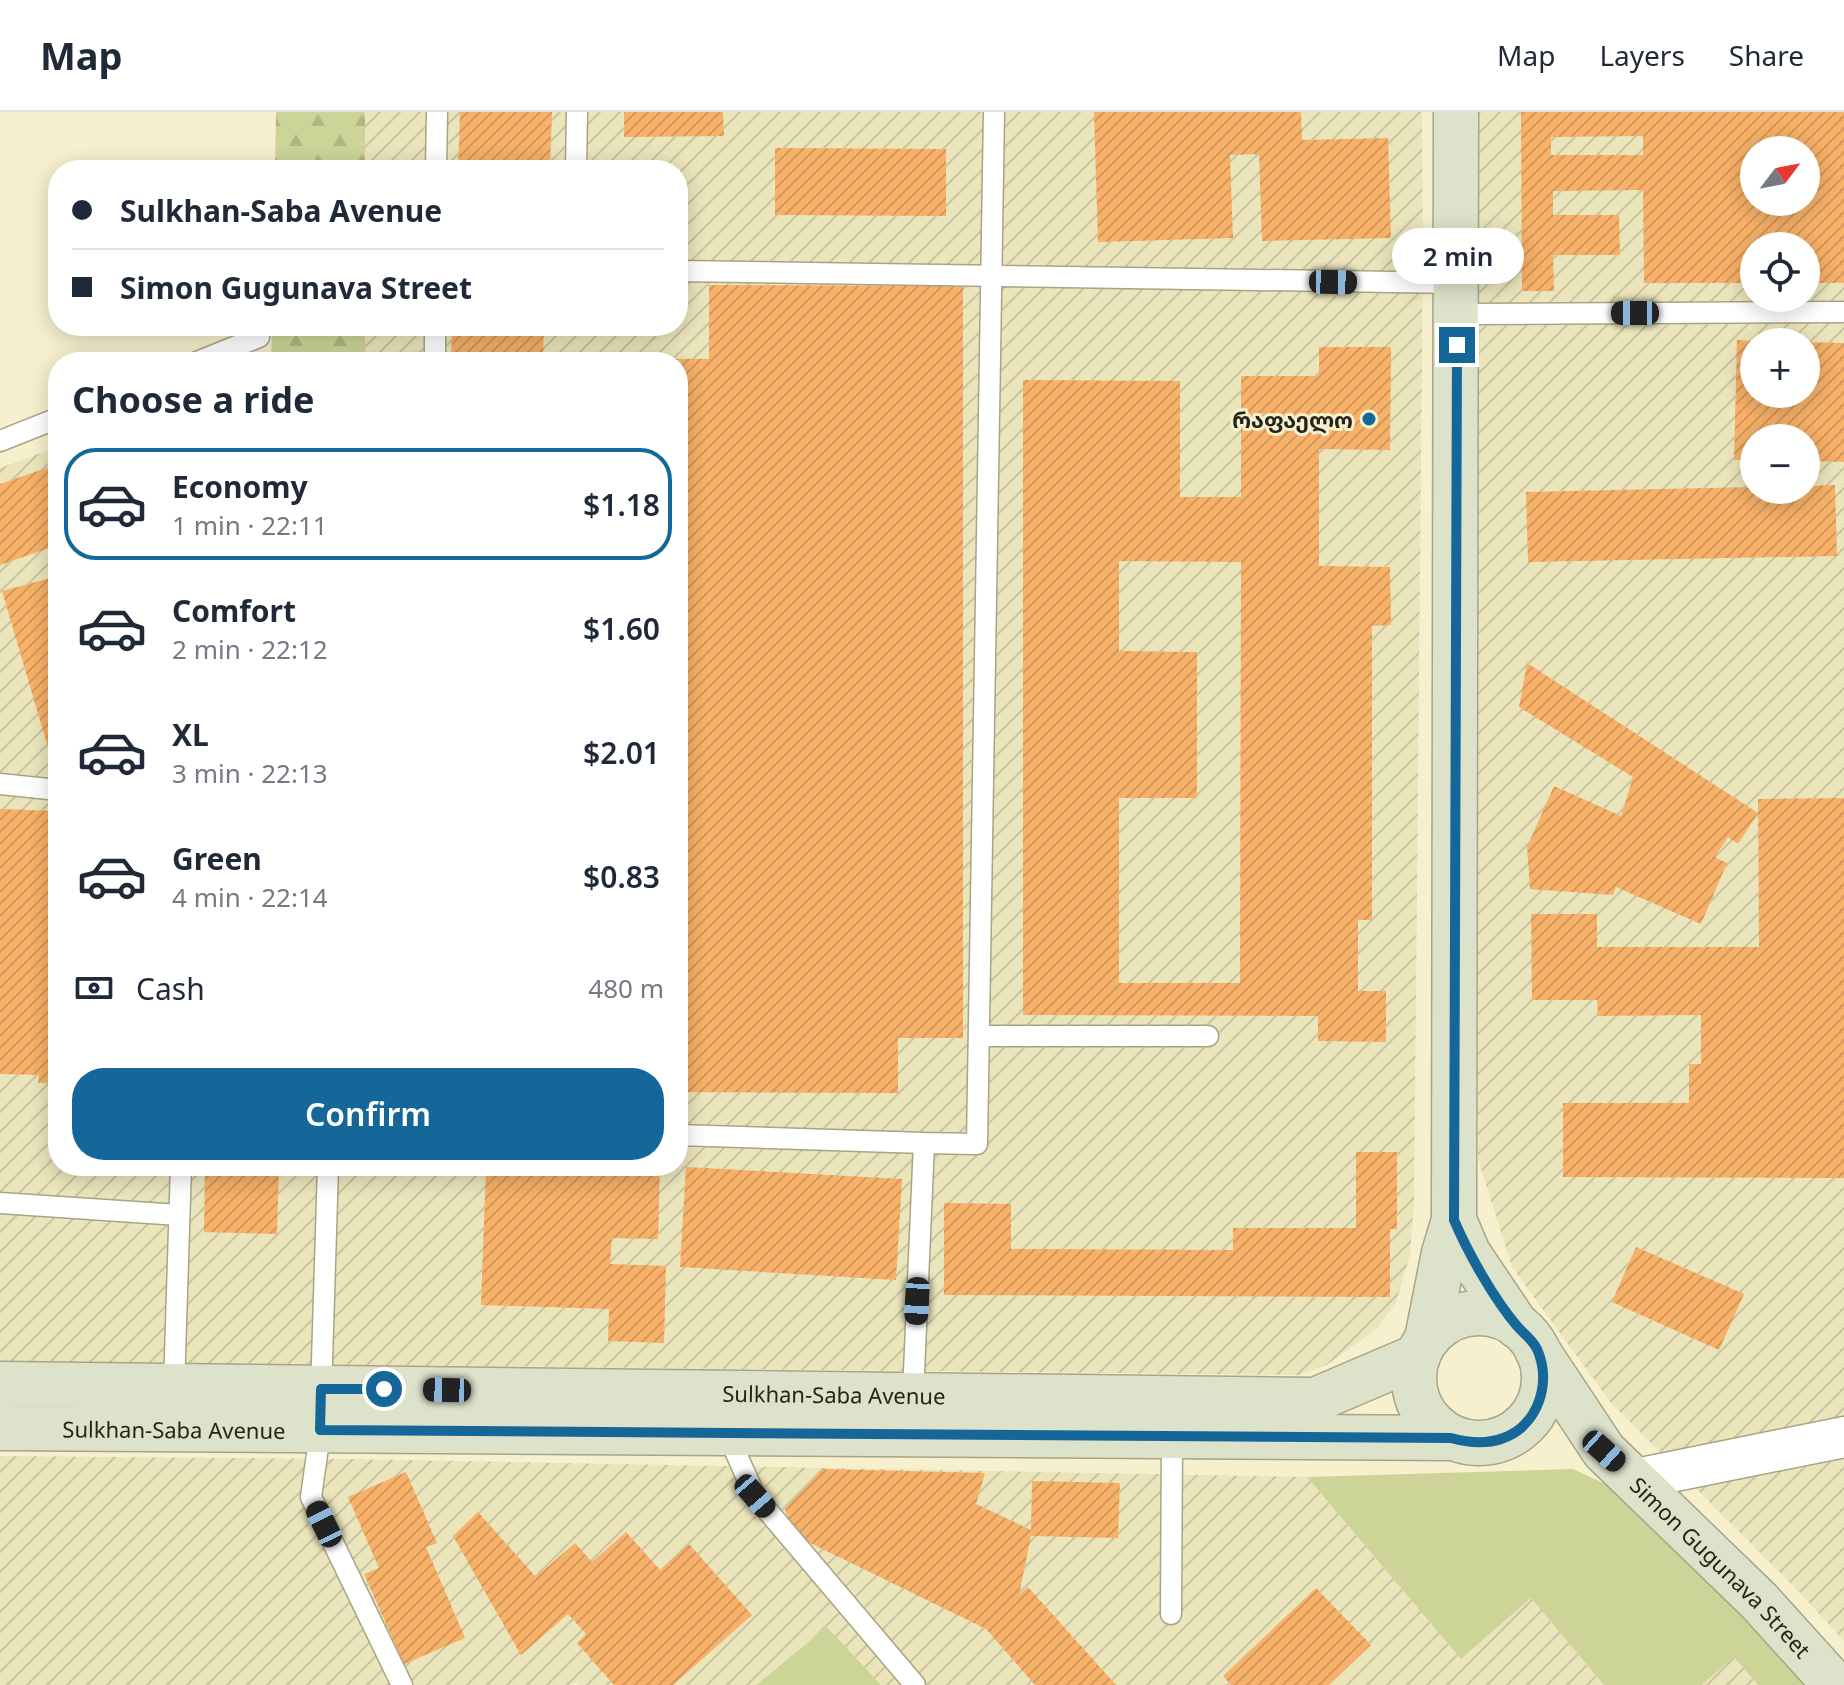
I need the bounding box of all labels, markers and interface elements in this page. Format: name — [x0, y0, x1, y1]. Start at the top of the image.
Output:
text: Map — [40, 29, 123, 81]
text: Map — [1497, 36, 1555, 74]
text: Layers — [1599, 36, 1685, 74]
text: Share — [1729, 36, 1804, 74]
north arrow — [1740, 136, 1820, 216]
map controls — [1740, 136, 1820, 504]
text: Sulkhan-Saba Avenue — [120, 190, 442, 231]
callout: 2 min — [1391, 229, 1523, 285]
button: locate — [1740, 232, 1820, 312]
text: 2 min — [1423, 238, 1493, 274]
text: Simon Gugunava Street — [120, 267, 472, 308]
car — [1309, 270, 1357, 294]
car — [1611, 301, 1659, 325]
route end — [1439, 327, 1475, 363]
button: + — [1740, 328, 1820, 408]
text: Choose a ride — [72, 375, 314, 424]
place label: რაფაელო — [1232, 404, 1353, 434]
marker: რაფაელო — [1360, 410, 1378, 428]
button: − — [1740, 424, 1820, 504]
text: Economy — [172, 466, 308, 507]
icon: car — [76, 468, 148, 540]
text: $1.18 — [583, 484, 660, 525]
text: 1 min · 22:11 — [172, 507, 328, 543]
text: Comfort — [172, 590, 296, 631]
icon: car — [76, 592, 148, 664]
text: $1.60 — [583, 608, 660, 649]
text: 2 min · 22:12 — [172, 631, 328, 667]
text: XL — [172, 714, 209, 755]
icon: car — [76, 716, 148, 788]
text: $2.01 — [583, 732, 660, 773]
text: 3 min · 22:13 — [172, 755, 328, 791]
text: Green — [172, 838, 262, 879]
icon: car — [76, 840, 148, 912]
text: $0.83 — [583, 856, 660, 897]
text: 4 min · 22:14 — [172, 879, 328, 915]
icon: cash — [72, 966, 116, 1010]
text: Cash — [136, 968, 205, 1009]
text: 480 m — [588, 970, 664, 1006]
button: Confirm — [72, 1068, 664, 1160]
car — [904, 1276, 930, 1326]
route start — [366, 1371, 402, 1407]
car — [423, 1378, 471, 1402]
street label: Sulkhan-Saba Avenue — [722, 1378, 946, 1411]
street label: Sulkhan-Saba Avenue — [62, 1413, 286, 1445]
car — [1578, 1426, 1630, 1476]
car — [730, 1470, 780, 1522]
street label: Simon Gugunava Street — [1624, 1470, 1818, 1664]
car — [303, 1497, 345, 1551]

